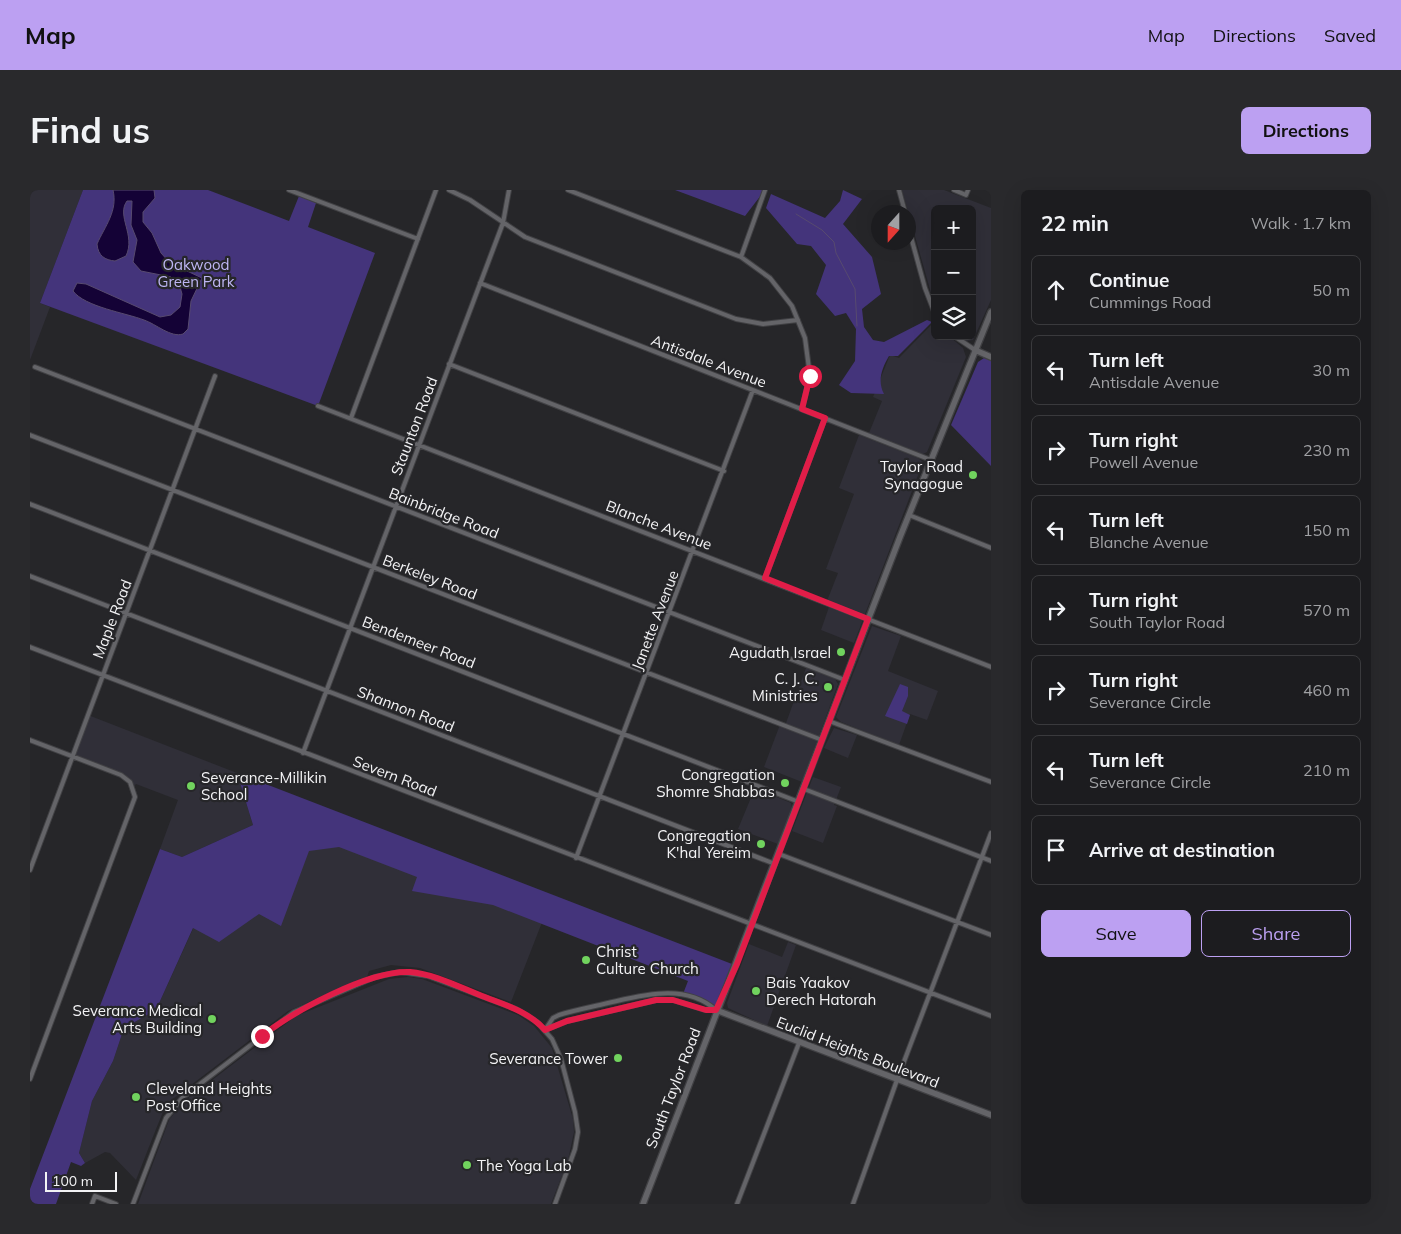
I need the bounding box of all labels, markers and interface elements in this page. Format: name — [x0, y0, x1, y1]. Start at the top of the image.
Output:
text: Map — [25, 20, 76, 50]
text: Map — [1148, 24, 1185, 47]
text: Directions — [1213, 24, 1296, 47]
text: Saved — [1324, 24, 1376, 47]
button: Directions — [1241, 107, 1371, 154]
text: Find us — [30, 108, 150, 152]
north arrow — [871, 205, 916, 250]
map controls — [931, 205, 976, 340]
button: + — [931, 205, 976, 250]
text: 22 min — [1041, 210, 1109, 236]
text: Walk · 1.7 km — [1251, 213, 1351, 233]
button: − — [931, 250, 976, 295]
park label: Oakwood Green Park — [158, 255, 235, 291]
text: Continue — [1089, 268, 1169, 292]
icon: ahead — [1042, 276, 1070, 304]
text: 50 m — [1313, 280, 1350, 300]
text: Cummings Road — [1089, 292, 1211, 312]
button: layers — [931, 295, 976, 340]
street label: Antisdale Avenue — [649, 330, 769, 392]
text: Turn left — [1089, 348, 1164, 372]
icon: left — [1042, 356, 1070, 384]
text: 30 m — [1313, 360, 1350, 380]
route start — [799, 365, 822, 388]
text: Antisdale Avenue — [1089, 372, 1219, 392]
street label: Staunton Road — [386, 374, 442, 478]
text: Turn right — [1089, 428, 1178, 452]
icon: right — [1042, 436, 1070, 464]
text: 230 m — [1303, 440, 1350, 460]
text: Powell Avenue — [1089, 452, 1198, 472]
place label: Taylor Road Synagogue — [880, 457, 963, 493]
marker: Taylor Road Synagogue — [967, 469, 979, 481]
street label: Bainbridge Road — [386, 483, 502, 543]
street label: Blanche Avenue — [603, 496, 715, 554]
text: Turn left — [1089, 508, 1164, 532]
icon: left — [1042, 516, 1070, 544]
text: 150 m — [1303, 520, 1350, 540]
text: Blanche Avenue — [1089, 532, 1209, 552]
street label: Berkeley Road — [380, 550, 480, 604]
street label: Janette Avenue — [627, 567, 683, 673]
street label: Maple Road — [88, 577, 136, 661]
text: Turn right — [1089, 588, 1178, 612]
icon: right — [1042, 596, 1070, 624]
text: 570 m — [1303, 600, 1350, 620]
street label: Bendemeer Road — [360, 612, 478, 672]
text: South Taylor Road — [1089, 612, 1225, 632]
place label: Agudath Israel — [729, 643, 831, 662]
marker: Agudath Israel — [835, 646, 847, 658]
text: Turn right — [1089, 668, 1178, 692]
place label: C. J. C. Ministries — [752, 669, 818, 705]
icon: right — [1042, 676, 1070, 704]
text: 460 m — [1303, 680, 1350, 700]
marker: C. J. C. Ministries — [822, 681, 834, 693]
street label: Shannon Road — [355, 682, 457, 736]
text: Severance Circle — [1089, 692, 1211, 712]
text: Turn left — [1089, 748, 1164, 772]
street label: Severn Road — [350, 751, 440, 801]
icon: left — [1042, 756, 1070, 784]
text: 210 m — [1303, 760, 1350, 780]
place label: Congregation Shomre Shabbas — [656, 765, 775, 801]
place label: Severance-Millikin School — [201, 768, 327, 804]
text: Severance Circle — [1089, 772, 1211, 792]
marker: Congregation Shomre Shabbas — [779, 777, 791, 789]
marker: Severance-Millikin School — [185, 780, 197, 792]
place label: Congregation K'hal Yereim — [657, 826, 751, 862]
icon: arrive — [1042, 836, 1070, 864]
marker: Congregation K'hal Yereim — [755, 838, 767, 850]
text: Arrive at destination — [1089, 838, 1275, 862]
button: Save — [1041, 910, 1191, 957]
button: Share — [1201, 910, 1351, 957]
place label: Christ Culture Church — [596, 942, 699, 978]
marker: Christ Culture Church — [580, 954, 592, 966]
place label: Bais Yaakov Derech Hatorah — [766, 973, 876, 1009]
marker: Bais Yaakov Derech Hatorah — [750, 985, 762, 997]
place label: Severance Medical Arts Building — [73, 1001, 202, 1037]
street label: Euclid Heights Boulevard — [774, 1012, 942, 1092]
marker: Severance Medical Arts Building — [206, 1013, 218, 1025]
route end — [251, 1025, 274, 1048]
street label: South Taylor Road — [641, 1025, 705, 1151]
place label: Severance Tower — [489, 1049, 609, 1068]
marker: Severance Tower — [612, 1052, 624, 1064]
place label: Cleveland Heights Post Office — [146, 1079, 272, 1115]
marker: Cleveland Heights Post Office — [130, 1091, 142, 1103]
place label: The Yoga Lab — [477, 1156, 572, 1175]
marker: The Yoga Lab — [461, 1159, 473, 1171]
scale bar — [45, 1169, 118, 1192]
text: 100 m — [52, 1172, 93, 1190]

